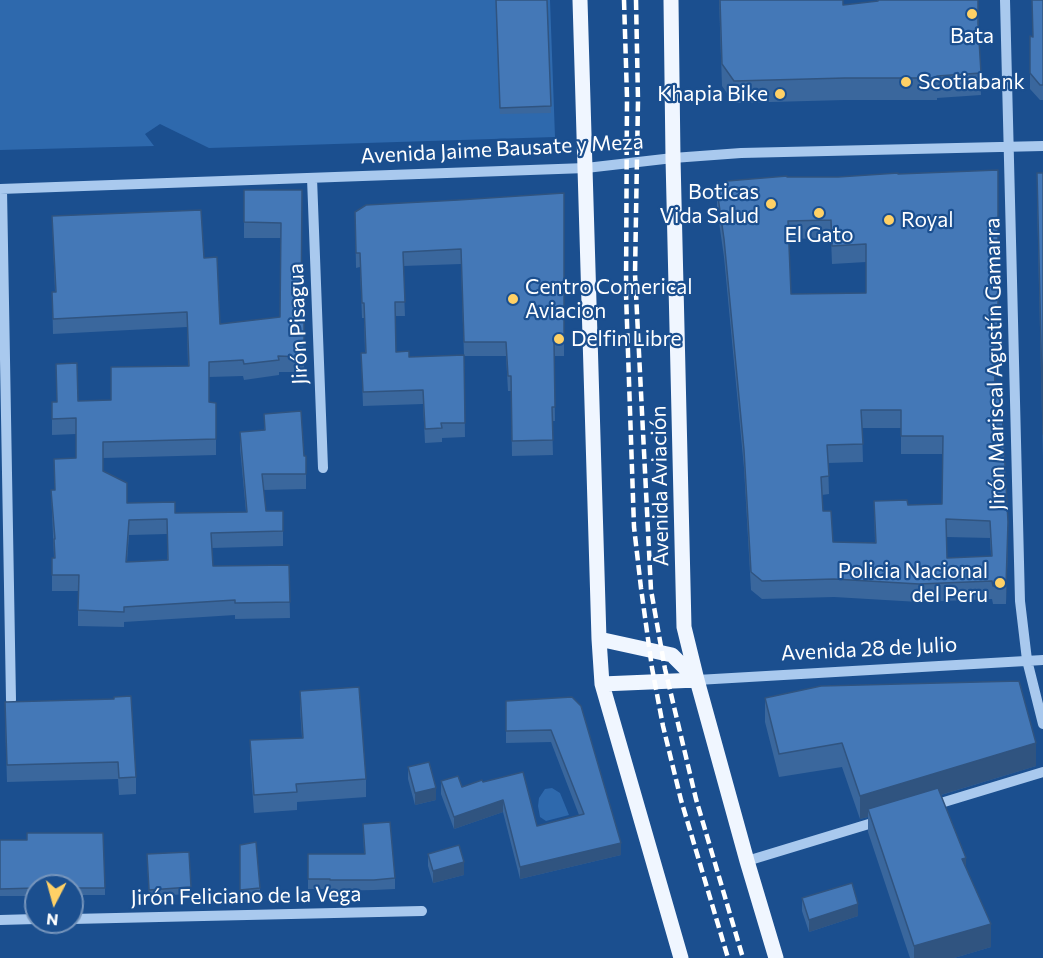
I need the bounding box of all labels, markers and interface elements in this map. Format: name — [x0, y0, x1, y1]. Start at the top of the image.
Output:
marker: Bata — [965, 7, 979, 21]
place label: Bata — [950, 23, 994, 49]
place label: Scotiabank — [918, 69, 1025, 95]
marker: Scotiabank — [899, 75, 913, 89]
place label: Khapia Bike — [657, 81, 768, 107]
marker: Khapia Bike — [773, 87, 787, 101]
street label: Avenida Jaime Bausate y Meza — [360, 129, 644, 169]
place label: Boticas Vida Salud — [660, 179, 759, 229]
marker: Boticas Vida Salud — [764, 197, 778, 211]
marker: El Gato — [812, 206, 826, 220]
place label: Royal — [901, 207, 954, 233]
marker: Royal — [882, 213, 896, 227]
street label: Jirón Mariscal Agustín Gamarra — [980, 217, 1010, 511]
place label: El Gato — [784, 222, 854, 248]
street label: Jirón Pisagua — [283, 263, 313, 385]
place label: Centro Comerical Aviacion — [525, 274, 693, 324]
marker: Centro Comerical Aviacion — [506, 292, 520, 306]
place label: Delfin Libre — [571, 326, 682, 352]
marker: Delfin Libre — [552, 332, 566, 346]
street label: Avenida Aviación — [646, 405, 674, 567]
place label: Policia Nacional del Peru — [838, 558, 988, 608]
marker: Policia Nacional del Peru — [993, 576, 1007, 590]
street label: Avenida 28 de Julio — [780, 632, 958, 666]
north arrow — [24, 874, 84, 934]
street label: Jirón Feliciano de la Vega — [130, 881, 362, 911]
text: N — [45, 910, 59, 930]

